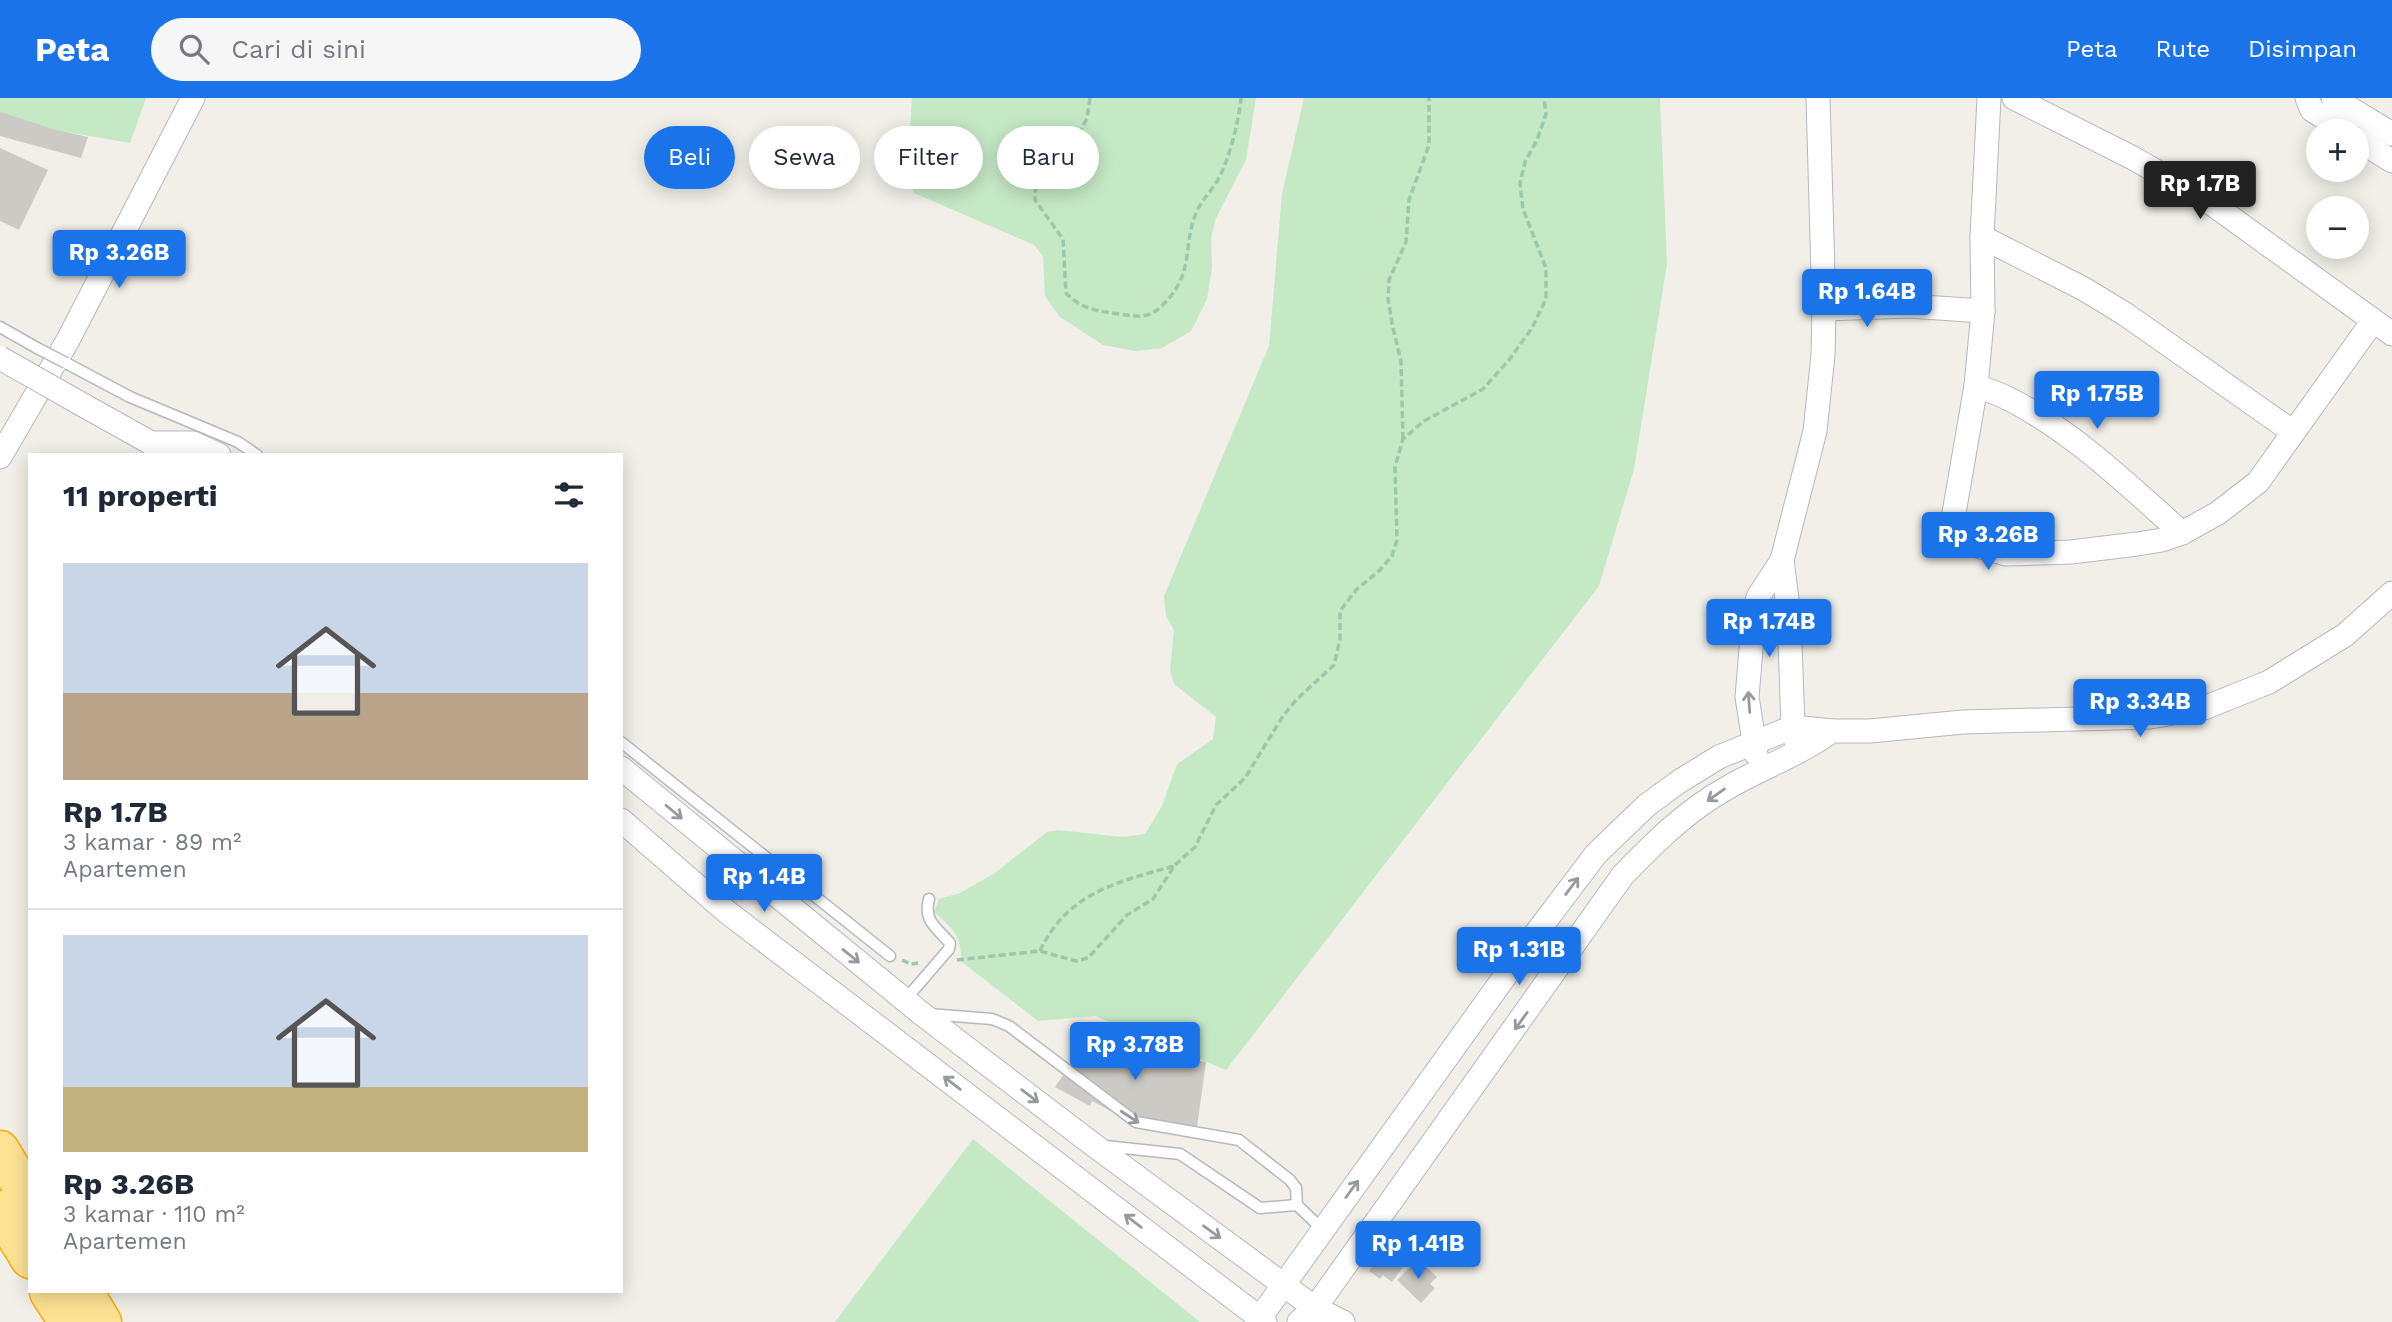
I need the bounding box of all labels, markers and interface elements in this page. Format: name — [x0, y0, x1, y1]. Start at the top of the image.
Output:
search box — [151, 18, 641, 81]
text: Peta — [35, 30, 109, 69]
icon: search — [175, 30, 213, 68]
text: Cari di sini — [231, 34, 366, 64]
text: Peta — [2066, 35, 2118, 63]
text: Rute — [2156, 35, 2210, 63]
text: Disimpan — [2248, 35, 2357, 63]
map controls — [2306, 119, 2369, 259]
button: + — [2306, 119, 2369, 182]
chip: Beli — [644, 126, 735, 189]
chip: Sewa — [749, 126, 860, 189]
chip: Filter — [874, 126, 983, 189]
chip: Baru — [997, 126, 1099, 189]
pin: Rp 1.7B — [2135, 162, 2265, 221]
text: Rp 1.7B — [2160, 170, 2240, 197]
button: − — [2306, 196, 2369, 259]
pin: Rp 3.26B — [47, 230, 191, 290]
text: Rp 3.26B — [69, 239, 169, 266]
pin: Rp 1.64B — [1795, 270, 1939, 329]
text: Rp 1.64B — [1818, 278, 1916, 305]
pin: Rp 1.75B — [2025, 372, 2169, 431]
text: Rp 1.75B — [2050, 380, 2144, 407]
icon: filters — [550, 476, 588, 514]
text: 11 properti — [63, 478, 218, 513]
pin: Rp 3.26B — [1916, 512, 2060, 572]
text: Rp 3.26B — [1938, 521, 2038, 548]
pin: Rp 1.74B — [1697, 600, 1841, 659]
icon: home — [263, 608, 389, 734]
text: Rp 1.74B — [1722, 608, 1816, 635]
pin: Rp 3.34B — [2068, 680, 2212, 739]
text: Rp 3.34B — [2089, 688, 2191, 715]
one-way arrow — [1742, 691, 1755, 714]
one-way arrow — [1707, 788, 1726, 802]
text: Rp 1.7B — [63, 794, 168, 829]
one-way arrow — [664, 804, 682, 820]
text: 3 kamar · 89 m² — [63, 829, 241, 856]
pin: Rp 1.4B — [699, 854, 829, 914]
text: Apartemen — [63, 856, 187, 883]
text: Rp 1.4B — [722, 863, 806, 890]
one-way arrow — [1565, 877, 1580, 896]
pin: Rp 1.31B — [1447, 928, 1591, 987]
text: Rp 1.31B — [1473, 936, 1565, 963]
one-way arrow — [841, 948, 859, 963]
icon: home — [263, 980, 389, 1106]
one-way arrow — [1514, 1011, 1528, 1030]
pin: Rp 3.78B — [1063, 1023, 1207, 1082]
text: Rp 3.78B — [1086, 1031, 1184, 1058]
one-way arrow — [944, 1076, 962, 1091]
one-way arrow — [1020, 1089, 1039, 1103]
one-way arrow — [1120, 1109, 1139, 1124]
text: Rp 3.26B — [63, 1166, 194, 1201]
one-way arrow — [1345, 1180, 1359, 1199]
text: 3 kamar · 110 m² — [63, 1201, 245, 1228]
one-way arrow — [1124, 1214, 1143, 1229]
pin: Rp 1.41B — [1346, 1222, 1490, 1281]
one-way arrow — [1203, 1224, 1222, 1239]
text: Apartemen — [63, 1228, 187, 1255]
text: Rp 1.41B — [1371, 1230, 1465, 1257]

